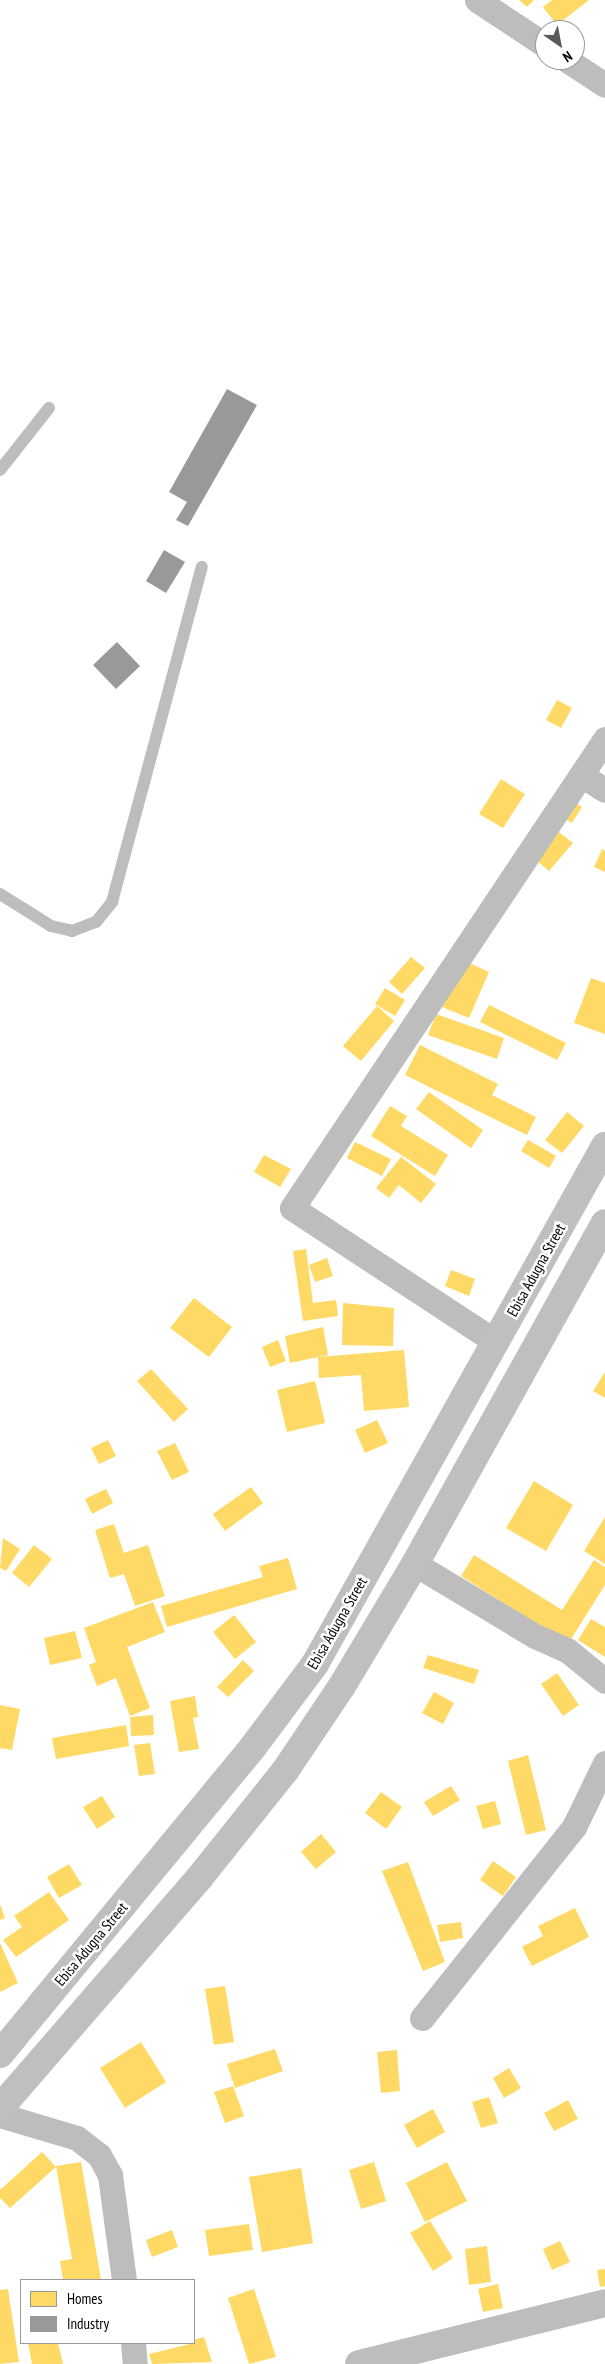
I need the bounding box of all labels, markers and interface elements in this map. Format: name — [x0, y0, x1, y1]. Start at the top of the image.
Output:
north arrow — [535, 20, 585, 70]
text: N — [560, 47, 576, 66]
street label: Ebisa Adugna Street — [503, 1220, 569, 1320]
street label: Ebisa Adugna Street — [303, 1574, 371, 1672]
street label: Ebisa Adugna Street — [51, 1898, 131, 1990]
legend — [20, 2279, 195, 2344]
text: Homes — [67, 2289, 103, 2308]
text: Industry — [67, 2314, 109, 2333]

